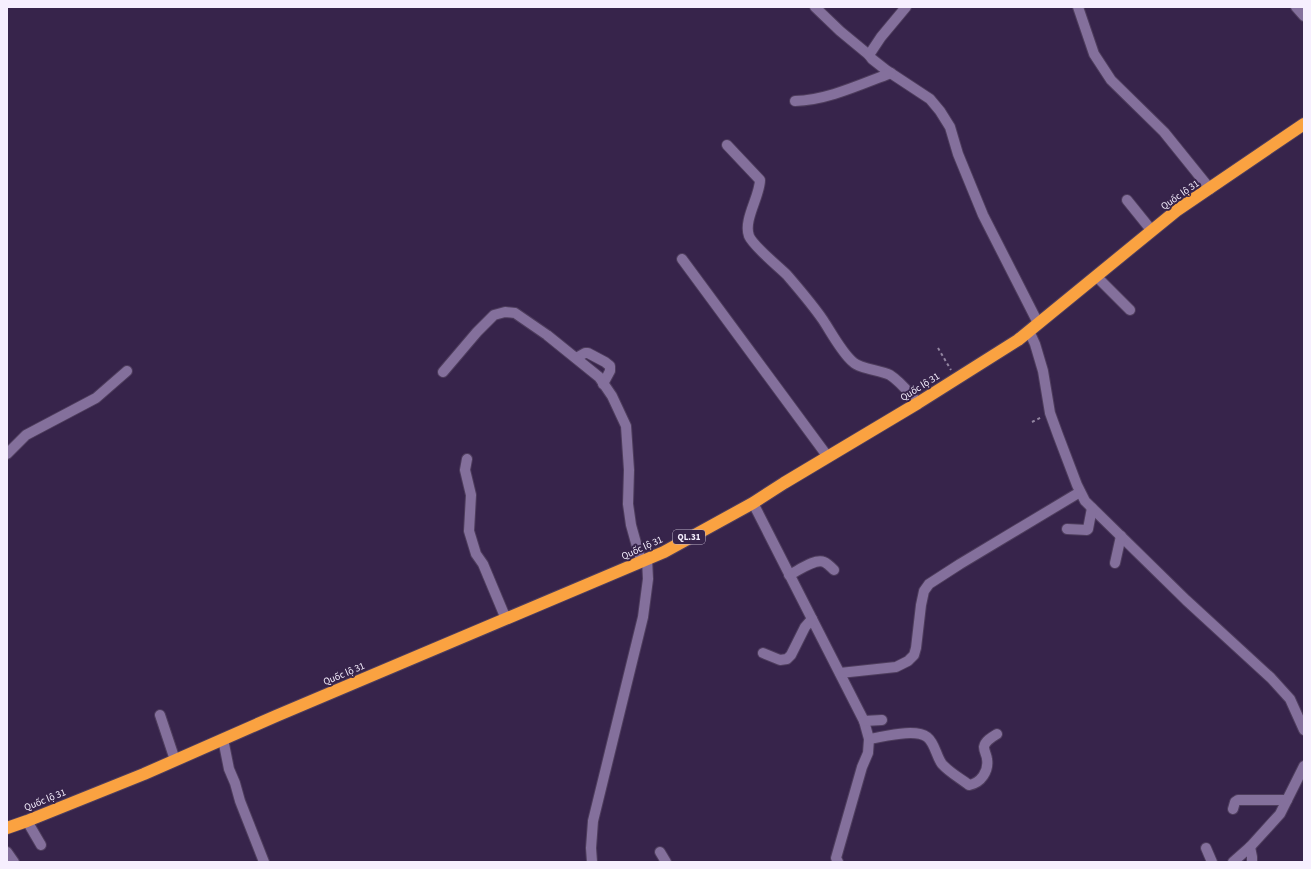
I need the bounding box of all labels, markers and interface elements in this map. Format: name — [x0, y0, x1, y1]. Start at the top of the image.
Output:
street label: Quốc lộ 31 — [1158, 177, 1202, 213]
street label: Quốc lộ 31 — [898, 369, 942, 405]
road number: QL.31 — [673, 530, 705, 544]
street label: Quốc lộ 31 — [619, 533, 665, 563]
street label: Quốc lộ 31 — [321, 659, 367, 689]
street label: Quốc lộ 31 — [22, 785, 68, 815]

